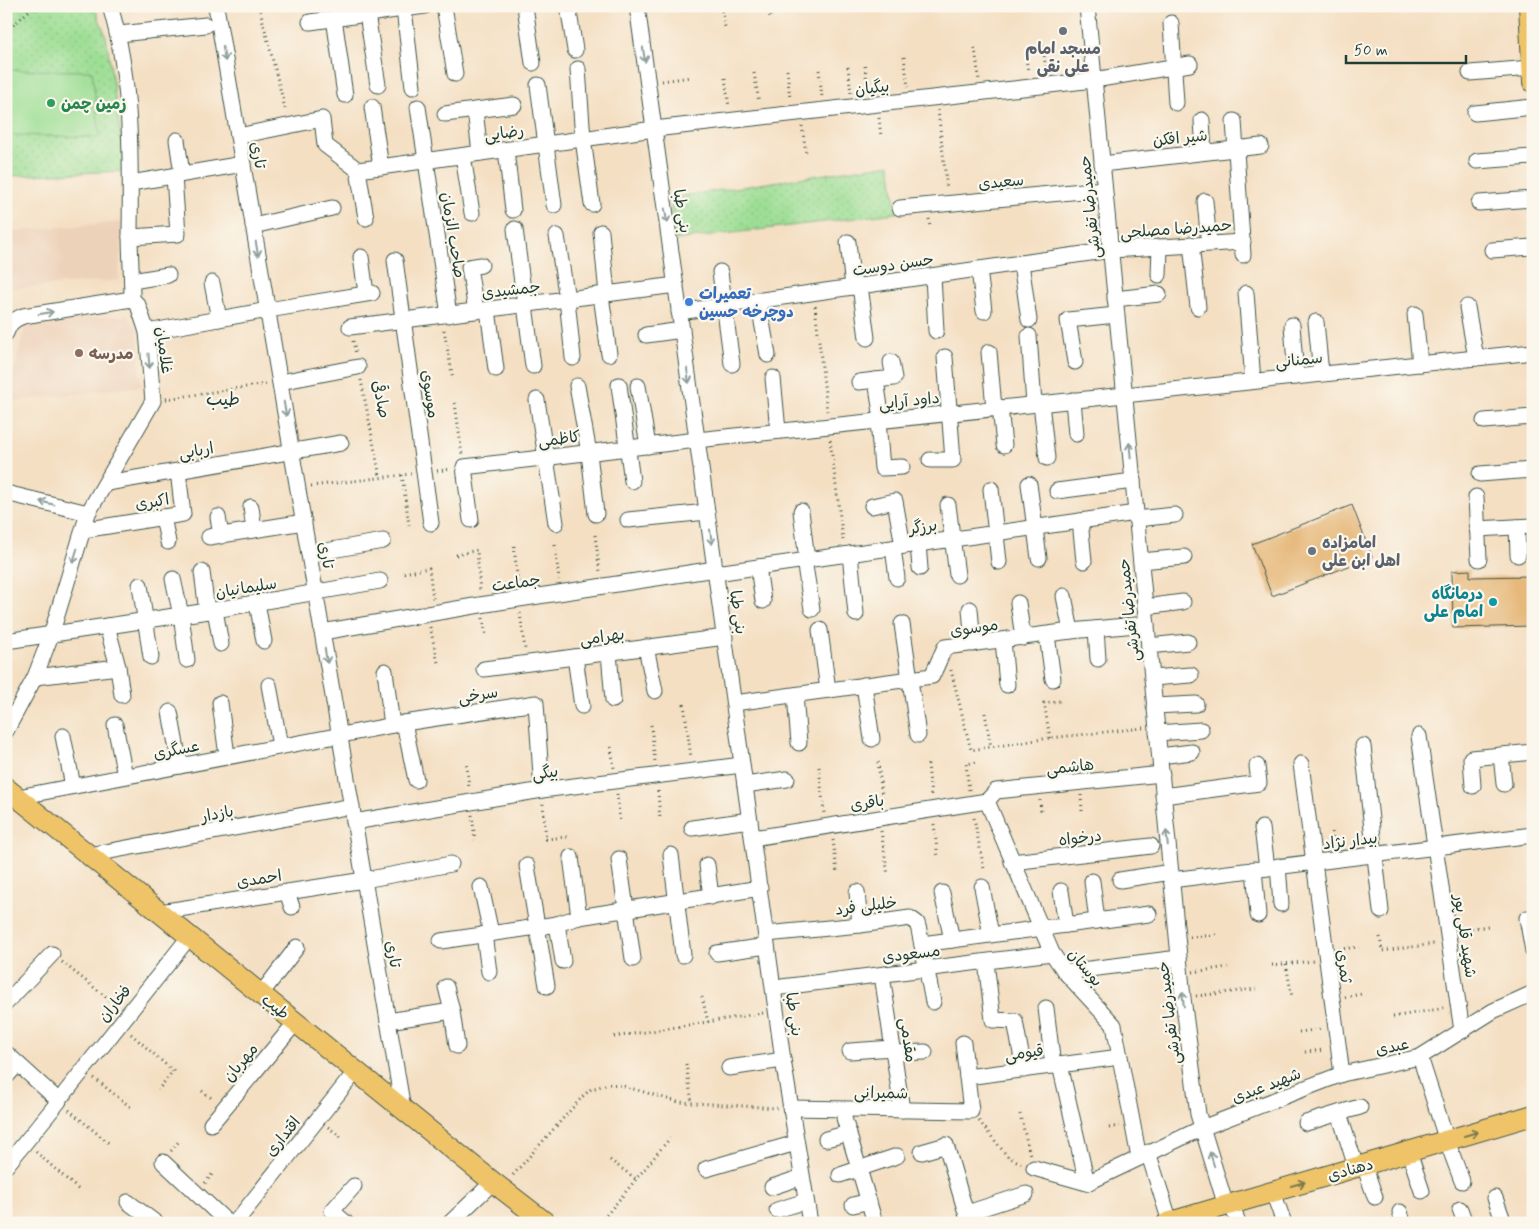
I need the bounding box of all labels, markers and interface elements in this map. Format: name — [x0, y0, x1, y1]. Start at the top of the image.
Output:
marker: مسجد امام علی نقی — [1057, 25, 1069, 37]
scale bar — [1346, 32, 1466, 64]
place label: مسجد امام علی نقی — [1025, 39, 1101, 78]
text: 50 m — [1354, 41, 1388, 61]
one-way arrow — [220, 46, 230, 62]
one-way arrow — [639, 46, 649, 62]
street label: بیگیان — [854, 76, 891, 101]
place label: زمین چمن — [61, 94, 127, 115]
marker: زمین چمن — [45, 97, 57, 109]
street label: رضایی — [483, 120, 525, 147]
street label: شیر افکن — [1152, 125, 1209, 152]
street label: تاری — [245, 140, 270, 171]
street label: حمیدرضا تفرشی — [1075, 154, 1106, 260]
street label: سعیدی — [977, 170, 1025, 195]
street label: بنی طبا — [668, 188, 695, 235]
street label: صاحب الزمان — [435, 191, 470, 280]
one-way arrow — [661, 207, 671, 223]
street label: حمیدرضا مصلحی — [1119, 215, 1233, 244]
one-way arrow — [253, 241, 263, 257]
street label: حسن دوست — [851, 249, 935, 282]
street label: جمشیدی — [481, 276, 542, 305]
place label: تعمیرات دوچرخه حسین — [699, 284, 794, 323]
marker: تعمیرات دوچرخه حسین — [683, 296, 695, 308]
one-way arrow — [38, 307, 54, 317]
street label: غلامیان — [150, 325, 177, 375]
place label: مدرسه — [89, 344, 134, 365]
marker: مدرسه — [73, 347, 85, 359]
street label: سمنانی — [1274, 348, 1324, 373]
one-way arrow — [145, 353, 154, 369]
one-way arrow — [684, 368, 694, 384]
street label: موسوی — [416, 369, 443, 420]
street label: صادقی — [367, 378, 395, 420]
district label: طیب — [206, 388, 240, 412]
street label: داود آرایی — [878, 388, 941, 415]
one-way arrow — [280, 401, 290, 417]
street label: کاظمی — [537, 426, 582, 452]
street label: اربابی — [177, 438, 215, 465]
one-way arrow — [1125, 442, 1135, 458]
street label: اکبری — [134, 489, 171, 516]
one-way arrow — [40, 498, 56, 507]
street label: برزگر — [906, 515, 939, 540]
one-way arrow — [706, 529, 716, 545]
place label: امامزاده اهل ابن علی — [1322, 533, 1400, 572]
street label: تاری — [313, 540, 338, 571]
marker: امامزاده اهل ابن علی — [1306, 545, 1318, 557]
one-way arrow — [70, 548, 79, 564]
street label: حمیدرضا تفرشی — [1114, 557, 1145, 663]
street label: جماعت — [490, 570, 542, 597]
street label: سلیمانیان — [214, 573, 279, 604]
place label: درمانگاه امام علی — [1424, 584, 1483, 624]
street label: بنی طبا — [724, 589, 751, 636]
marker: درمانگاه امام علی — [1487, 596, 1499, 608]
street label: موسوی — [949, 615, 1000, 642]
street label: بهرامی — [579, 624, 626, 651]
one-way arrow — [322, 647, 332, 663]
street label: سرخی — [457, 682, 500, 709]
street label: عسگری — [152, 736, 201, 765]
street label: هاشمی — [1045, 755, 1095, 780]
street label: بیگی — [531, 761, 560, 786]
street label: باقری — [849, 790, 886, 817]
street label: بازدار — [197, 801, 235, 828]
street label: درخواه — [1057, 825, 1103, 852]
street label: بیدار نژاد — [1322, 828, 1379, 855]
one-way arrow — [1163, 830, 1172, 846]
street label: احمدی — [235, 866, 283, 893]
street label: شهید قلی پور — [1448, 891, 1481, 979]
street label: خلیلی فرد — [834, 892, 898, 921]
street label: تاری — [380, 939, 405, 970]
street label: مسعودی — [881, 941, 941, 968]
street label: بوستان — [1063, 944, 1107, 991]
street label: ثمری — [1331, 948, 1356, 985]
street label: حمیدرضا تفرشی — [1153, 960, 1186, 1066]
street label: فخاران — [94, 981, 137, 1027]
street label: طیب — [257, 990, 293, 1025]
street label: بنی طبا — [780, 991, 807, 1038]
one-way arrow — [1178, 992, 1188, 1008]
street label: مقدمی — [894, 1016, 921, 1064]
street label: عبدی — [1374, 1034, 1411, 1061]
street label: مهربان — [219, 1039, 263, 1087]
street label: قیومی — [1003, 1040, 1045, 1067]
street label: شهید عبدی — [1229, 1064, 1304, 1109]
street label: شمیرانی — [854, 1083, 908, 1104]
street label: اقتداری — [261, 1113, 306, 1161]
one-way arrow — [1462, 1128, 1478, 1138]
one-way arrow — [1206, 1151, 1216, 1167]
street label: دهنادی — [1325, 1154, 1376, 1187]
one-way arrow — [1290, 1179, 1306, 1189]

